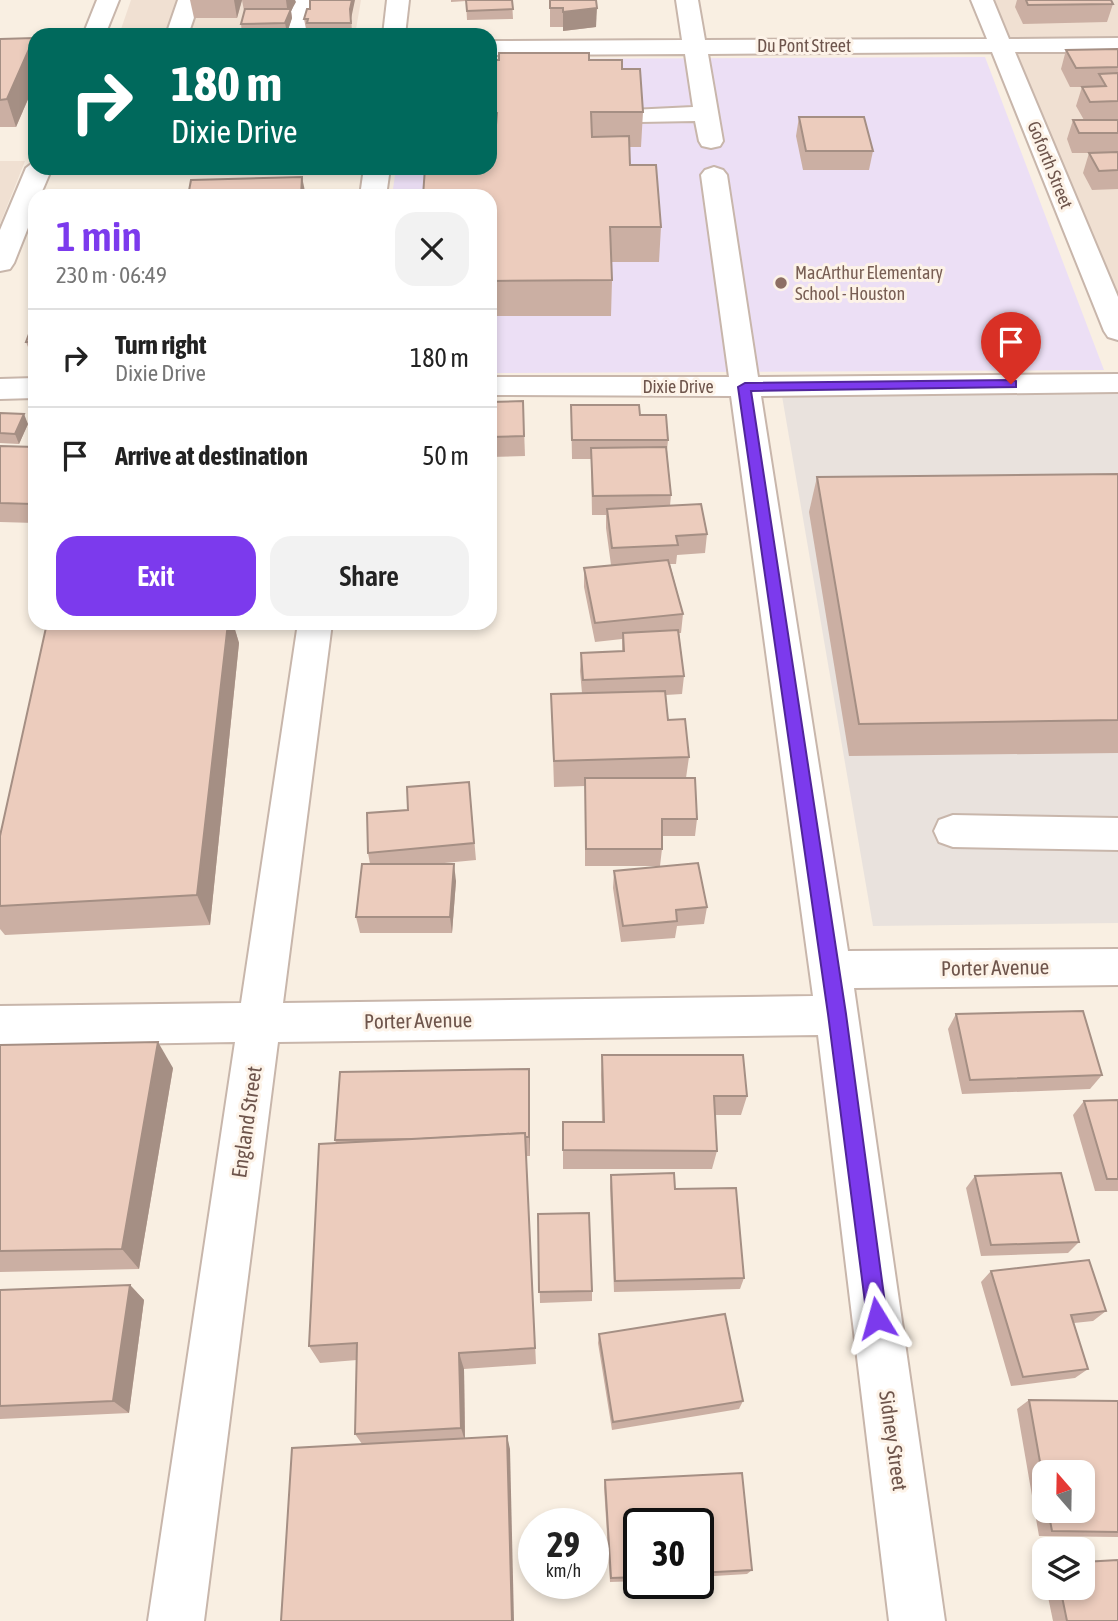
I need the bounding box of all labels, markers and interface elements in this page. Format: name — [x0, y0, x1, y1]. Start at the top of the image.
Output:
street label: Du Pont Street — [757, 35, 851, 56]
text: 180 m — [171, 55, 282, 111]
icon: right — [56, 56, 147, 147]
text: Dixie Drive — [171, 113, 298, 150]
street label: Goforth Street — [1023, 118, 1078, 212]
text: 1 min — [56, 212, 142, 260]
button: close — [395, 212, 469, 286]
text: 230 m · 06:49 — [56, 262, 167, 288]
place label: MacArthur Elementary School - Houston — [795, 262, 943, 304]
marker: MacArthur Elementary School - Houston — [773, 275, 789, 291]
pin — [981, 312, 1041, 384]
icon: arrive — [992, 323, 1030, 361]
text: Turn right — [115, 330, 206, 360]
icon: right — [56, 339, 94, 377]
text: 180 m — [410, 343, 469, 373]
text: Dixie Drive — [115, 360, 206, 386]
street label: Dixie Drive — [642, 376, 714, 397]
icon: arrive — [56, 437, 94, 475]
text: Arrive at destination — [115, 441, 308, 471]
text: 50 m — [422, 441, 469, 471]
button: Exit — [56, 536, 256, 616]
button: Share — [270, 536, 469, 616]
street label: Porter Avenue — [941, 954, 1049, 980]
street label: Porter Avenue — [364, 1007, 472, 1033]
street label: England Street — [226, 1064, 266, 1179]
position arrow — [840, 1281, 914, 1355]
street label: Sidney Street — [875, 1389, 913, 1492]
north arrow — [1032, 1460, 1096, 1522]
map controls — [1032, 1460, 1095, 1600]
speed limit sign: 30 — [623, 1508, 714, 1599]
text: 29 — [547, 1524, 580, 1564]
button: layers — [1032, 1537, 1095, 1600]
text: km/h — [546, 1560, 581, 1581]

